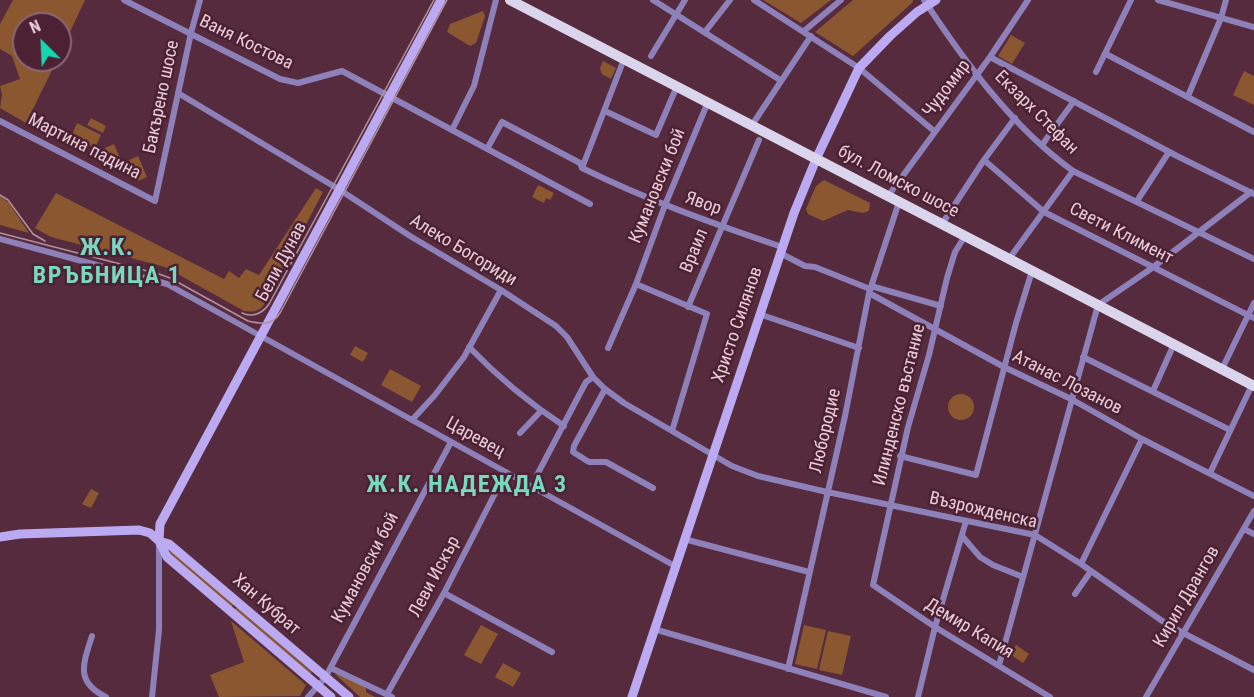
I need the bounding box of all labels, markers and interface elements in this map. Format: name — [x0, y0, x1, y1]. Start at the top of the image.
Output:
street label: Ваня Костова — [196, 11, 296, 75]
north arrow — [12, 12, 72, 72]
text: N — [27, 16, 44, 38]
street label: Бакърено шосе — [139, 39, 185, 155]
street label: Чудомир — [918, 56, 976, 122]
street label: Екзарх Стефан — [990, 67, 1082, 159]
street label: Мартина падина — [24, 109, 144, 185]
street label: Кумановски бой — [625, 125, 691, 247]
street label: бул. Ломско шосе — [834, 141, 962, 223]
street label: Явор — [682, 188, 724, 220]
street label: Свети Климент — [1065, 199, 1177, 269]
street label: Алеко Богориди — [406, 211, 520, 291]
street label: Бели Дунав — [252, 219, 312, 305]
street label: Враил — [676, 226, 714, 276]
district label: Ж.К. ВРЪБНИЦА 1 — [33, 235, 181, 291]
street label: Христо Силянов — [708, 264, 768, 386]
street label: Илинденско въстание — [869, 322, 931, 488]
street label: Атанас Лозанов — [1009, 346, 1125, 420]
street label: Любородие — [806, 387, 846, 475]
street label: Царевец — [442, 413, 508, 463]
district label: Ж.К. НАДЕЖДА 3 — [366, 472, 568, 500]
street label: Възрожденска — [927, 488, 1039, 534]
street label: Кумановски бой — [328, 509, 404, 627]
street label: Леви Искър — [405, 533, 465, 621]
street label: Кирил Дрангов — [1149, 542, 1225, 652]
street label: Хан Кубрат — [228, 570, 304, 640]
street label: Демир Капия — [921, 594, 1017, 664]

